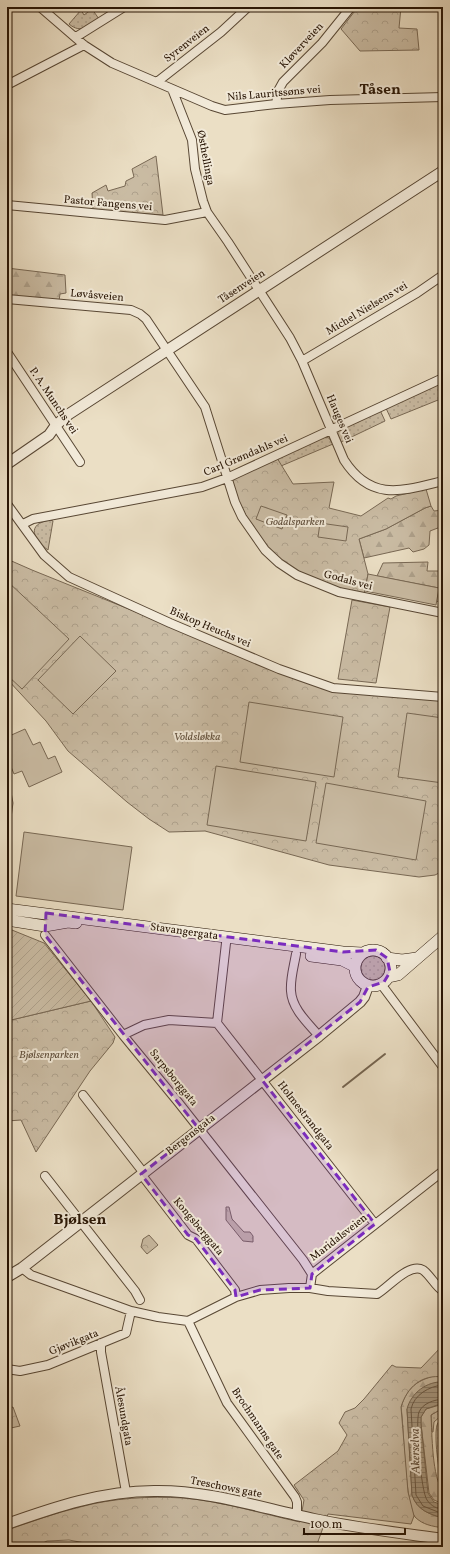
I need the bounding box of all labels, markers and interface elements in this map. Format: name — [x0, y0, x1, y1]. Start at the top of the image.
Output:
street label: Kløverveien — [277, 19, 328, 72]
street label: Syrenveien — [161, 21, 213, 67]
district label: Tåsen — [359, 80, 401, 101]
street label: Nils Lauritssøns vei — [227, 82, 321, 106]
street label: Østhellinga — [192, 129, 218, 187]
street label: Pastor Fangens vei — [63, 193, 153, 215]
street label: Tåsenveien — [216, 266, 269, 308]
street label: Michel Nielsens vei — [323, 279, 411, 339]
street label: Løvåsveien — [70, 286, 125, 306]
street label: P. A. Munchs vei — [25, 365, 81, 437]
street label: Hauges vei — [322, 392, 356, 446]
street label: Carl Grøndahls vei — [202, 431, 290, 481]
park label: Godalsparken — [265, 515, 325, 530]
street label: Godals vei — [322, 567, 374, 595]
street label: Biskop Heuchs vei — [167, 604, 253, 652]
park label: Voldsløkka — [174, 730, 220, 745]
street label: Stavangergata — [149, 920, 220, 944]
street label: Sarpsborggata — [145, 1046, 201, 1110]
park label: Bjølsenparken — [19, 1048, 79, 1063]
street label: Holmestrandgata — [273, 1078, 337, 1154]
street label: Bergensgata — [163, 1111, 219, 1159]
street label: Kongsberggata — [169, 1195, 227, 1260]
district label: Bjølsen — [54, 1210, 107, 1231]
street label: Maridalsveien — [307, 1211, 371, 1265]
street label: Gjøvikgata — [47, 1326, 102, 1360]
street label: Ålesundgata — [110, 1385, 136, 1447]
street label: Brochmanns gate — [227, 1385, 287, 1463]
water label: Akerselva — [408, 1428, 424, 1475]
street label: Treschows gate — [189, 1474, 263, 1502]
scale bar — [304, 1510, 405, 1536]
text: 100 m — [310, 1517, 343, 1533]

